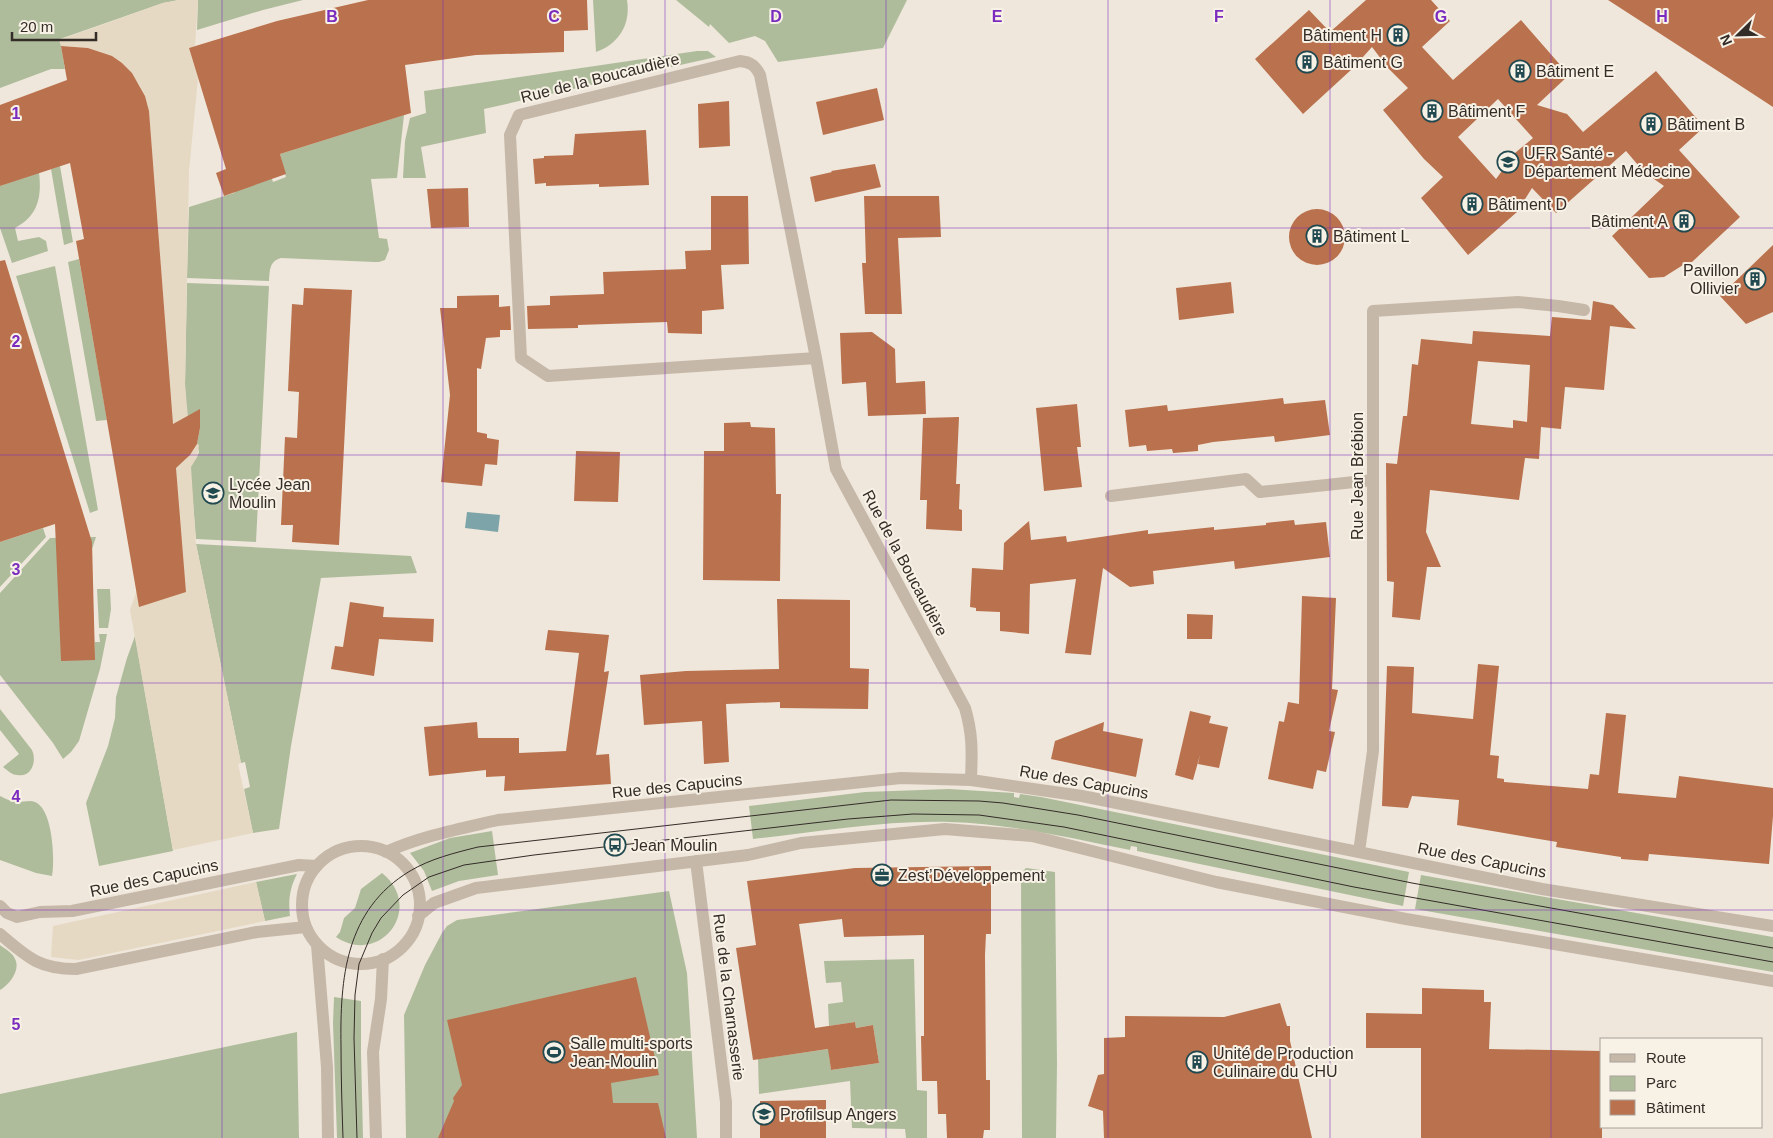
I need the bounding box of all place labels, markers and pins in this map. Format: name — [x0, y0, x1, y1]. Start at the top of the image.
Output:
building icon: Bâtiment H — [1386, 23, 1410, 47]
place label: Bâtiment H — [1303, 27, 1382, 44]
building icon: Bâtiment G — [1295, 50, 1319, 74]
place label: Bâtiment G — [1323, 54, 1403, 71]
building icon: Bâtiment E — [1508, 59, 1532, 83]
place label: Bâtiment E — [1536, 63, 1614, 80]
building icon: Bâtiment F — [1420, 99, 1444, 123]
place label: Bâtiment F — [1448, 103, 1526, 120]
building icon: Bâtiment B — [1639, 112, 1663, 136]
place label: Bâtiment B — [1667, 116, 1745, 133]
place label: UFR Santé - Département Médecine — [1524, 145, 1690, 180]
school or university icon: UFR Santé - Département Médecine — [1496, 150, 1520, 174]
building icon: Bâtiment D — [1460, 192, 1484, 216]
place label: Bâtiment D — [1488, 196, 1567, 213]
building icon: Bâtiment A — [1672, 209, 1696, 233]
place label: Bâtiment A — [1591, 213, 1668, 230]
building icon: Bâtiment L — [1305, 224, 1329, 248]
place label: Bâtiment L — [1333, 228, 1410, 245]
place label: Pavillon Ollivier — [1683, 262, 1740, 297]
building icon: Pavillon Ollivier — [1743, 267, 1767, 291]
place label: Lycée Jean Moulin — [229, 476, 310, 511]
school or university icon: Lycée Jean Moulin — [201, 481, 225, 505]
bus stop icon: Jean Moulin — [603, 833, 627, 857]
place label: Jean Moulin — [631, 837, 717, 854]
office icon: Zest’Développement — [870, 863, 894, 887]
place label: Zest’Développement — [898, 867, 1045, 884]
place label: Salle multi-sports Jean-Moulin — [570, 1035, 693, 1070]
sports icon: Salle multi-sports Jean-Moulin — [542, 1040, 566, 1064]
place label: Unité de Production Culinaire du CHU — [1213, 1045, 1354, 1080]
building icon: Unité de Production Culinaire du CHU — [1185, 1050, 1209, 1074]
school or university icon: Profilsup Angers — [752, 1102, 776, 1126]
place label: Profilsup Angers — [780, 1106, 897, 1123]

